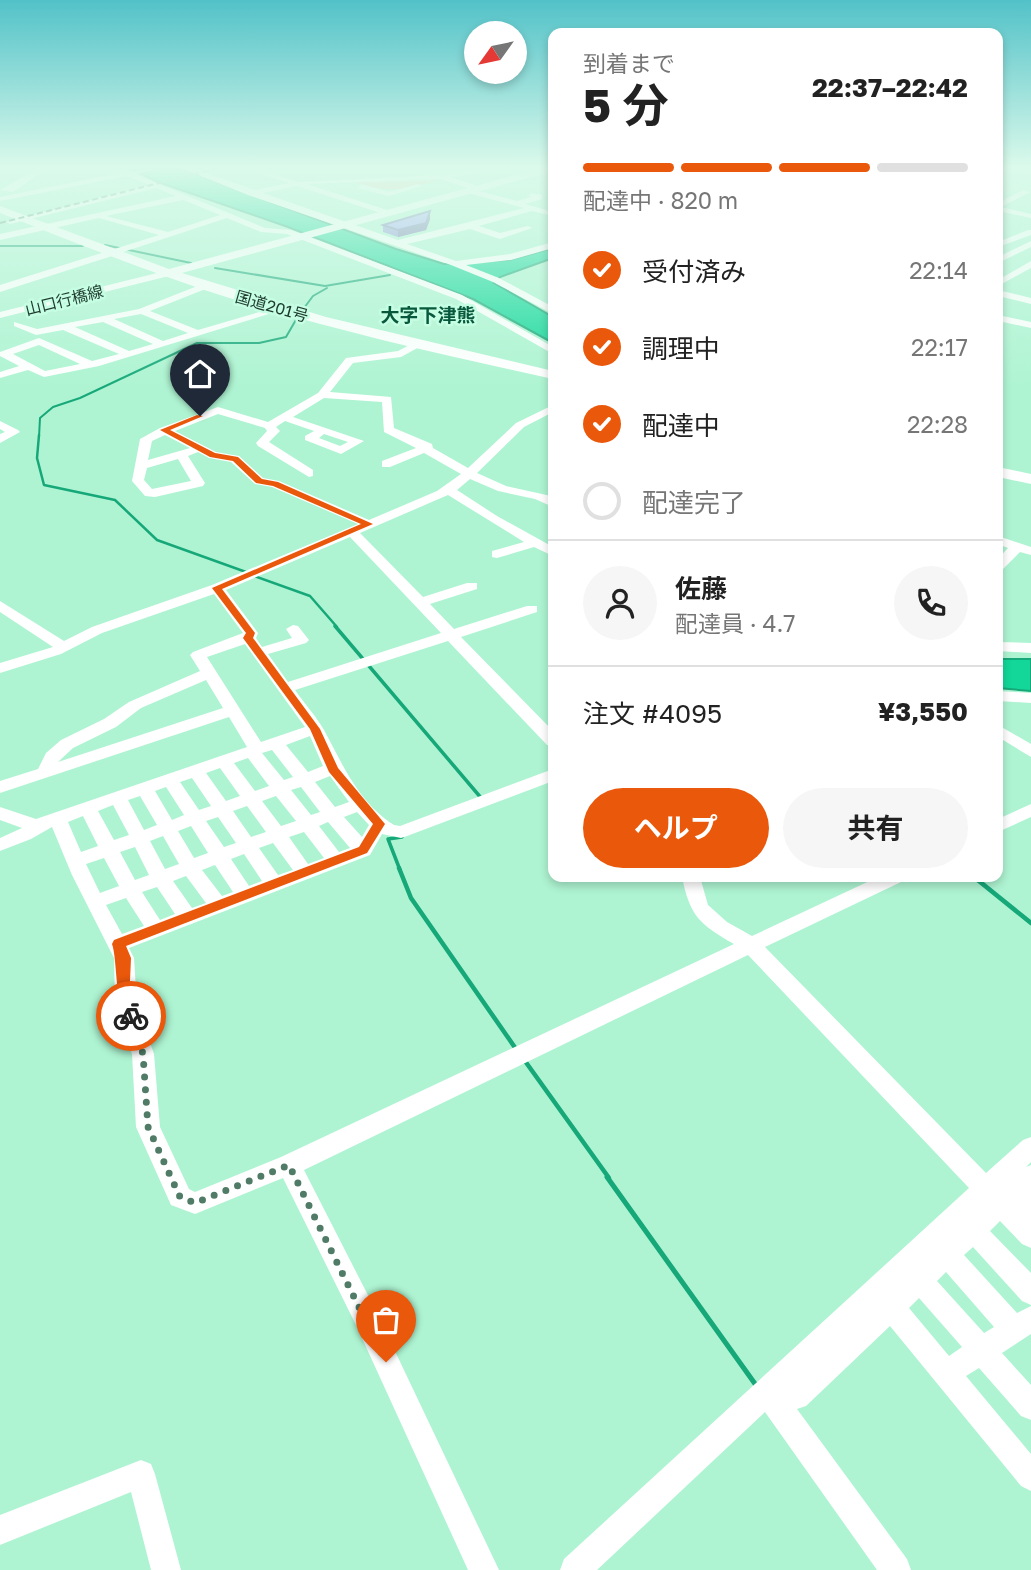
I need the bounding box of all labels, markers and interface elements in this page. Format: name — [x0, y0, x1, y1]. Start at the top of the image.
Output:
north arrow — [464, 21, 527, 84]
map controls — [464, 21, 527, 84]
text: 到着まで — [583, 49, 675, 77]
text: 22:37–22:42 — [812, 72, 968, 103]
text: 5 分 — [583, 77, 669, 132]
text: 配達中 · 820 m — [583, 186, 738, 214]
icon: check — [583, 251, 621, 289]
text: 受付済み — [642, 256, 746, 287]
text: 22:14 — [909, 256, 968, 284]
street label: 山口行橋線 — [23, 281, 105, 319]
street label: 国道201号 — [233, 286, 311, 326]
district label: 大字下津熊 — [380, 303, 476, 326]
icon: check — [583, 328, 621, 366]
text: 調理中 — [642, 333, 720, 364]
text: 22:17 — [911, 333, 968, 361]
pin — [170, 344, 230, 416]
icon: home — [181, 355, 219, 393]
icon: check — [583, 405, 621, 443]
text: 配達中 — [642, 410, 720, 441]
text: 22:28 — [907, 410, 968, 438]
text: 配達完了 — [642, 487, 746, 518]
button: person — [583, 566, 657, 640]
button: phone — [894, 566, 968, 640]
text: 佐藤 — [675, 573, 727, 604]
text: 配達員 · 4.7 — [675, 609, 796, 637]
text: ¥3,550 — [878, 696, 968, 727]
text: 注文 #4095 — [583, 698, 722, 729]
button: ヘルプ — [583, 788, 769, 868]
button: 共有 — [783, 788, 968, 868]
courier — [96, 981, 166, 1051]
icon: bike — [112, 997, 150, 1035]
pin — [356, 1290, 416, 1362]
icon: bag — [367, 1301, 405, 1339]

